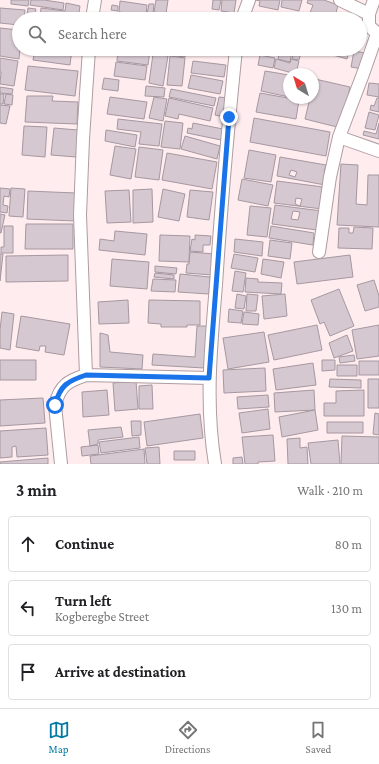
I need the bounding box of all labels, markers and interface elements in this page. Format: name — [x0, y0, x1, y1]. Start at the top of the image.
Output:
search box — [12, 12, 367, 56]
icon: search — [26, 23, 48, 45]
text: Search here — [58, 26, 127, 42]
north arrow — [283, 68, 319, 104]
route end — [220, 108, 238, 126]
route start — [46, 396, 64, 414]
text: 3 min — [16, 481, 57, 500]
text: Walk · 210 m — [297, 483, 363, 498]
icon: ahead — [17, 533, 39, 555]
text: Continue — [55, 536, 114, 552]
text: 80 m — [335, 537, 362, 552]
text: Turn left — [55, 593, 111, 609]
icon: left — [17, 597, 39, 619]
text: 130 m — [331, 601, 362, 616]
text: Kogberegbe Street — [55, 609, 149, 624]
icon: arrive — [17, 661, 39, 683]
text: Arrive at destination — [55, 664, 186, 680]
tab: Map — [48, 719, 70, 755]
tab: Directions — [165, 719, 210, 755]
tab: Saved — [306, 719, 331, 755]

